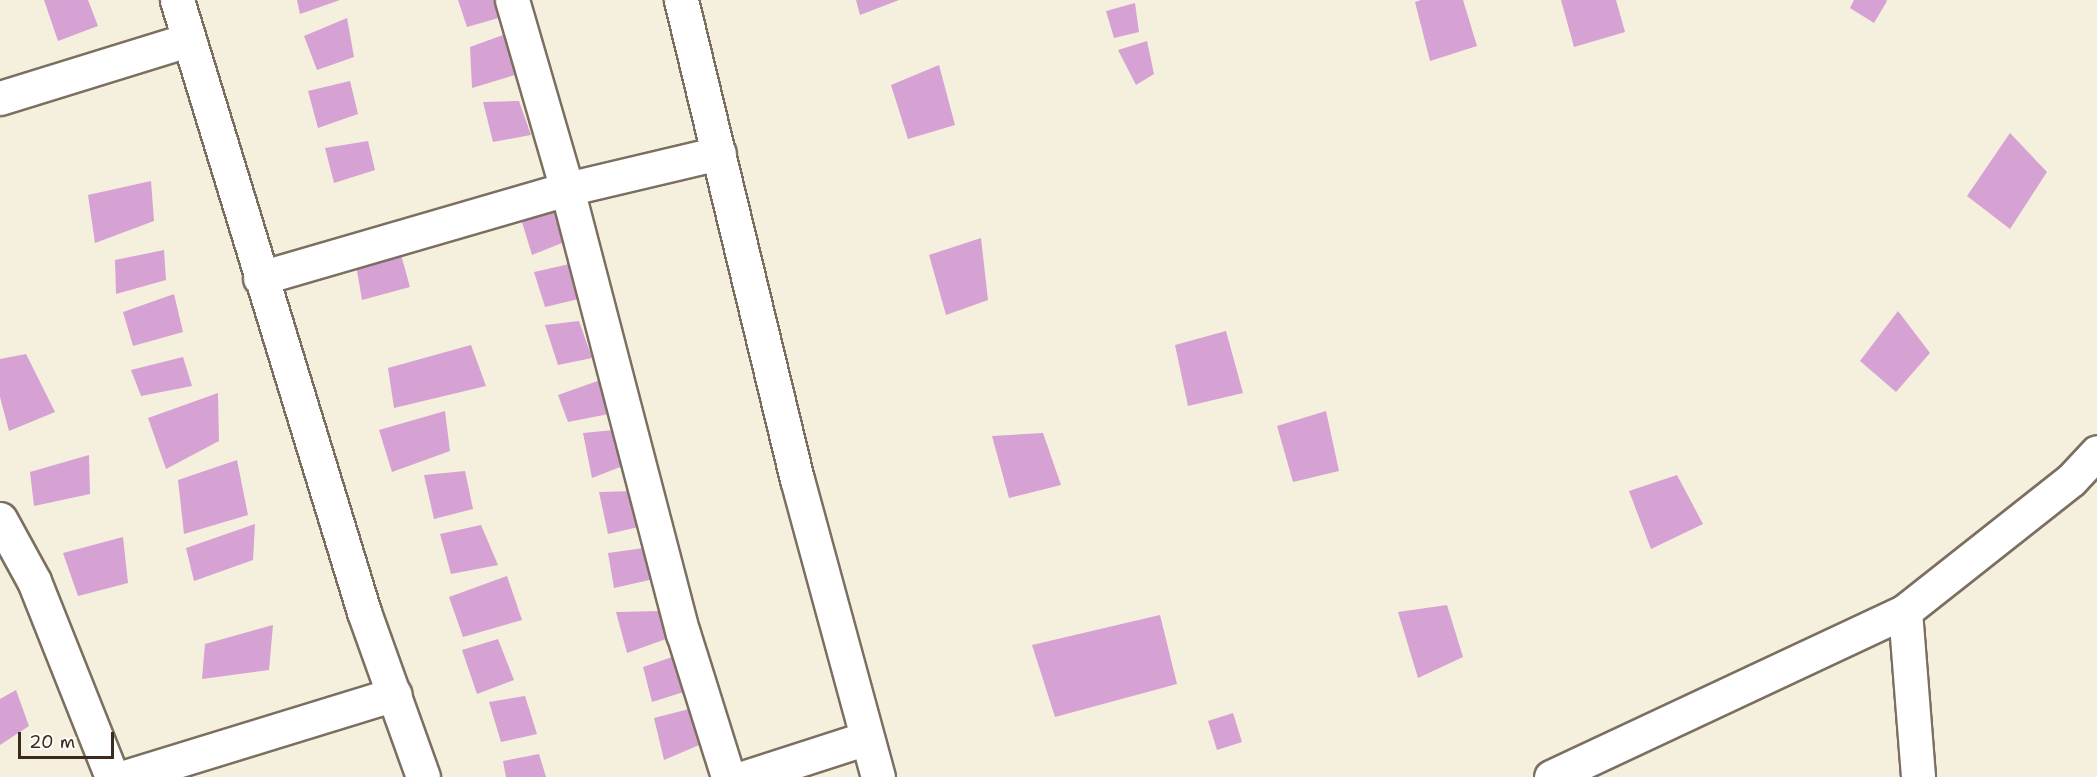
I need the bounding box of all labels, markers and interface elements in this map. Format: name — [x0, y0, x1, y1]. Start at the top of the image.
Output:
scale bar — [21, 720, 117, 758]
text: 20 m — [29, 730, 75, 754]

